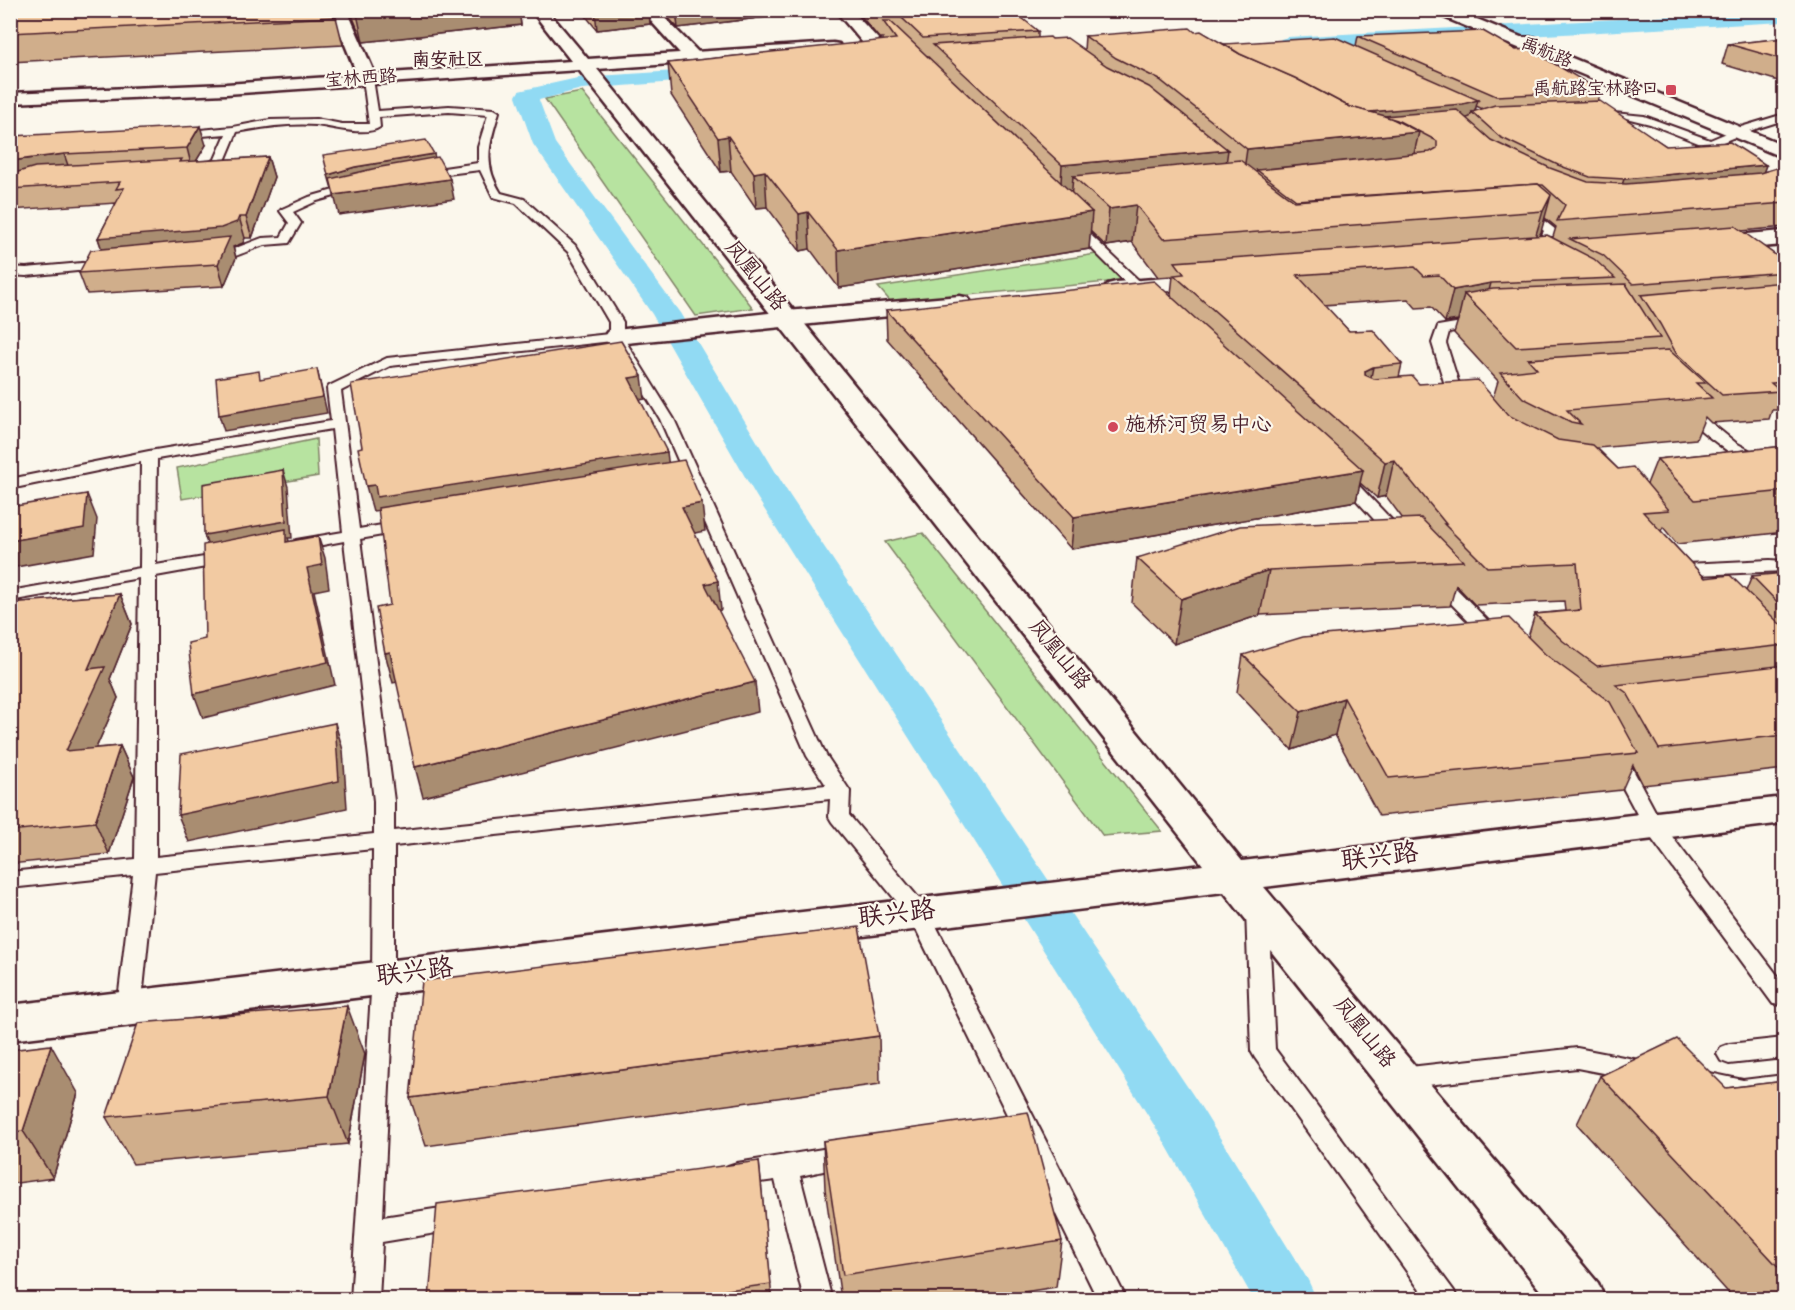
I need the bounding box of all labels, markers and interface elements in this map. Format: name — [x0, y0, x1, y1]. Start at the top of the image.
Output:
street label: 禹航路 — [1516, 32, 1576, 76]
district label: 南安社区 — [412, 49, 484, 74]
street label: 宝林西路 — [324, 65, 398, 95]
place label: 禹航路宝林路口 — [1533, 78, 1659, 103]
marker: 禹航路宝林路口 — [1664, 83, 1678, 97]
street label: 凤凰山路 — [716, 235, 792, 319]
place label: 施桥河贸易中心 — [1125, 412, 1272, 442]
marker: 施桥河贸易中心 — [1106, 420, 1120, 434]
street label: 凤凰山路 — [1020, 614, 1096, 698]
street label: 联兴路 — [1339, 836, 1421, 882]
street label: 联兴路 — [856, 893, 938, 939]
street label: 联兴路 — [374, 951, 456, 997]
street label: 凤凰山路 — [1325, 992, 1401, 1076]

